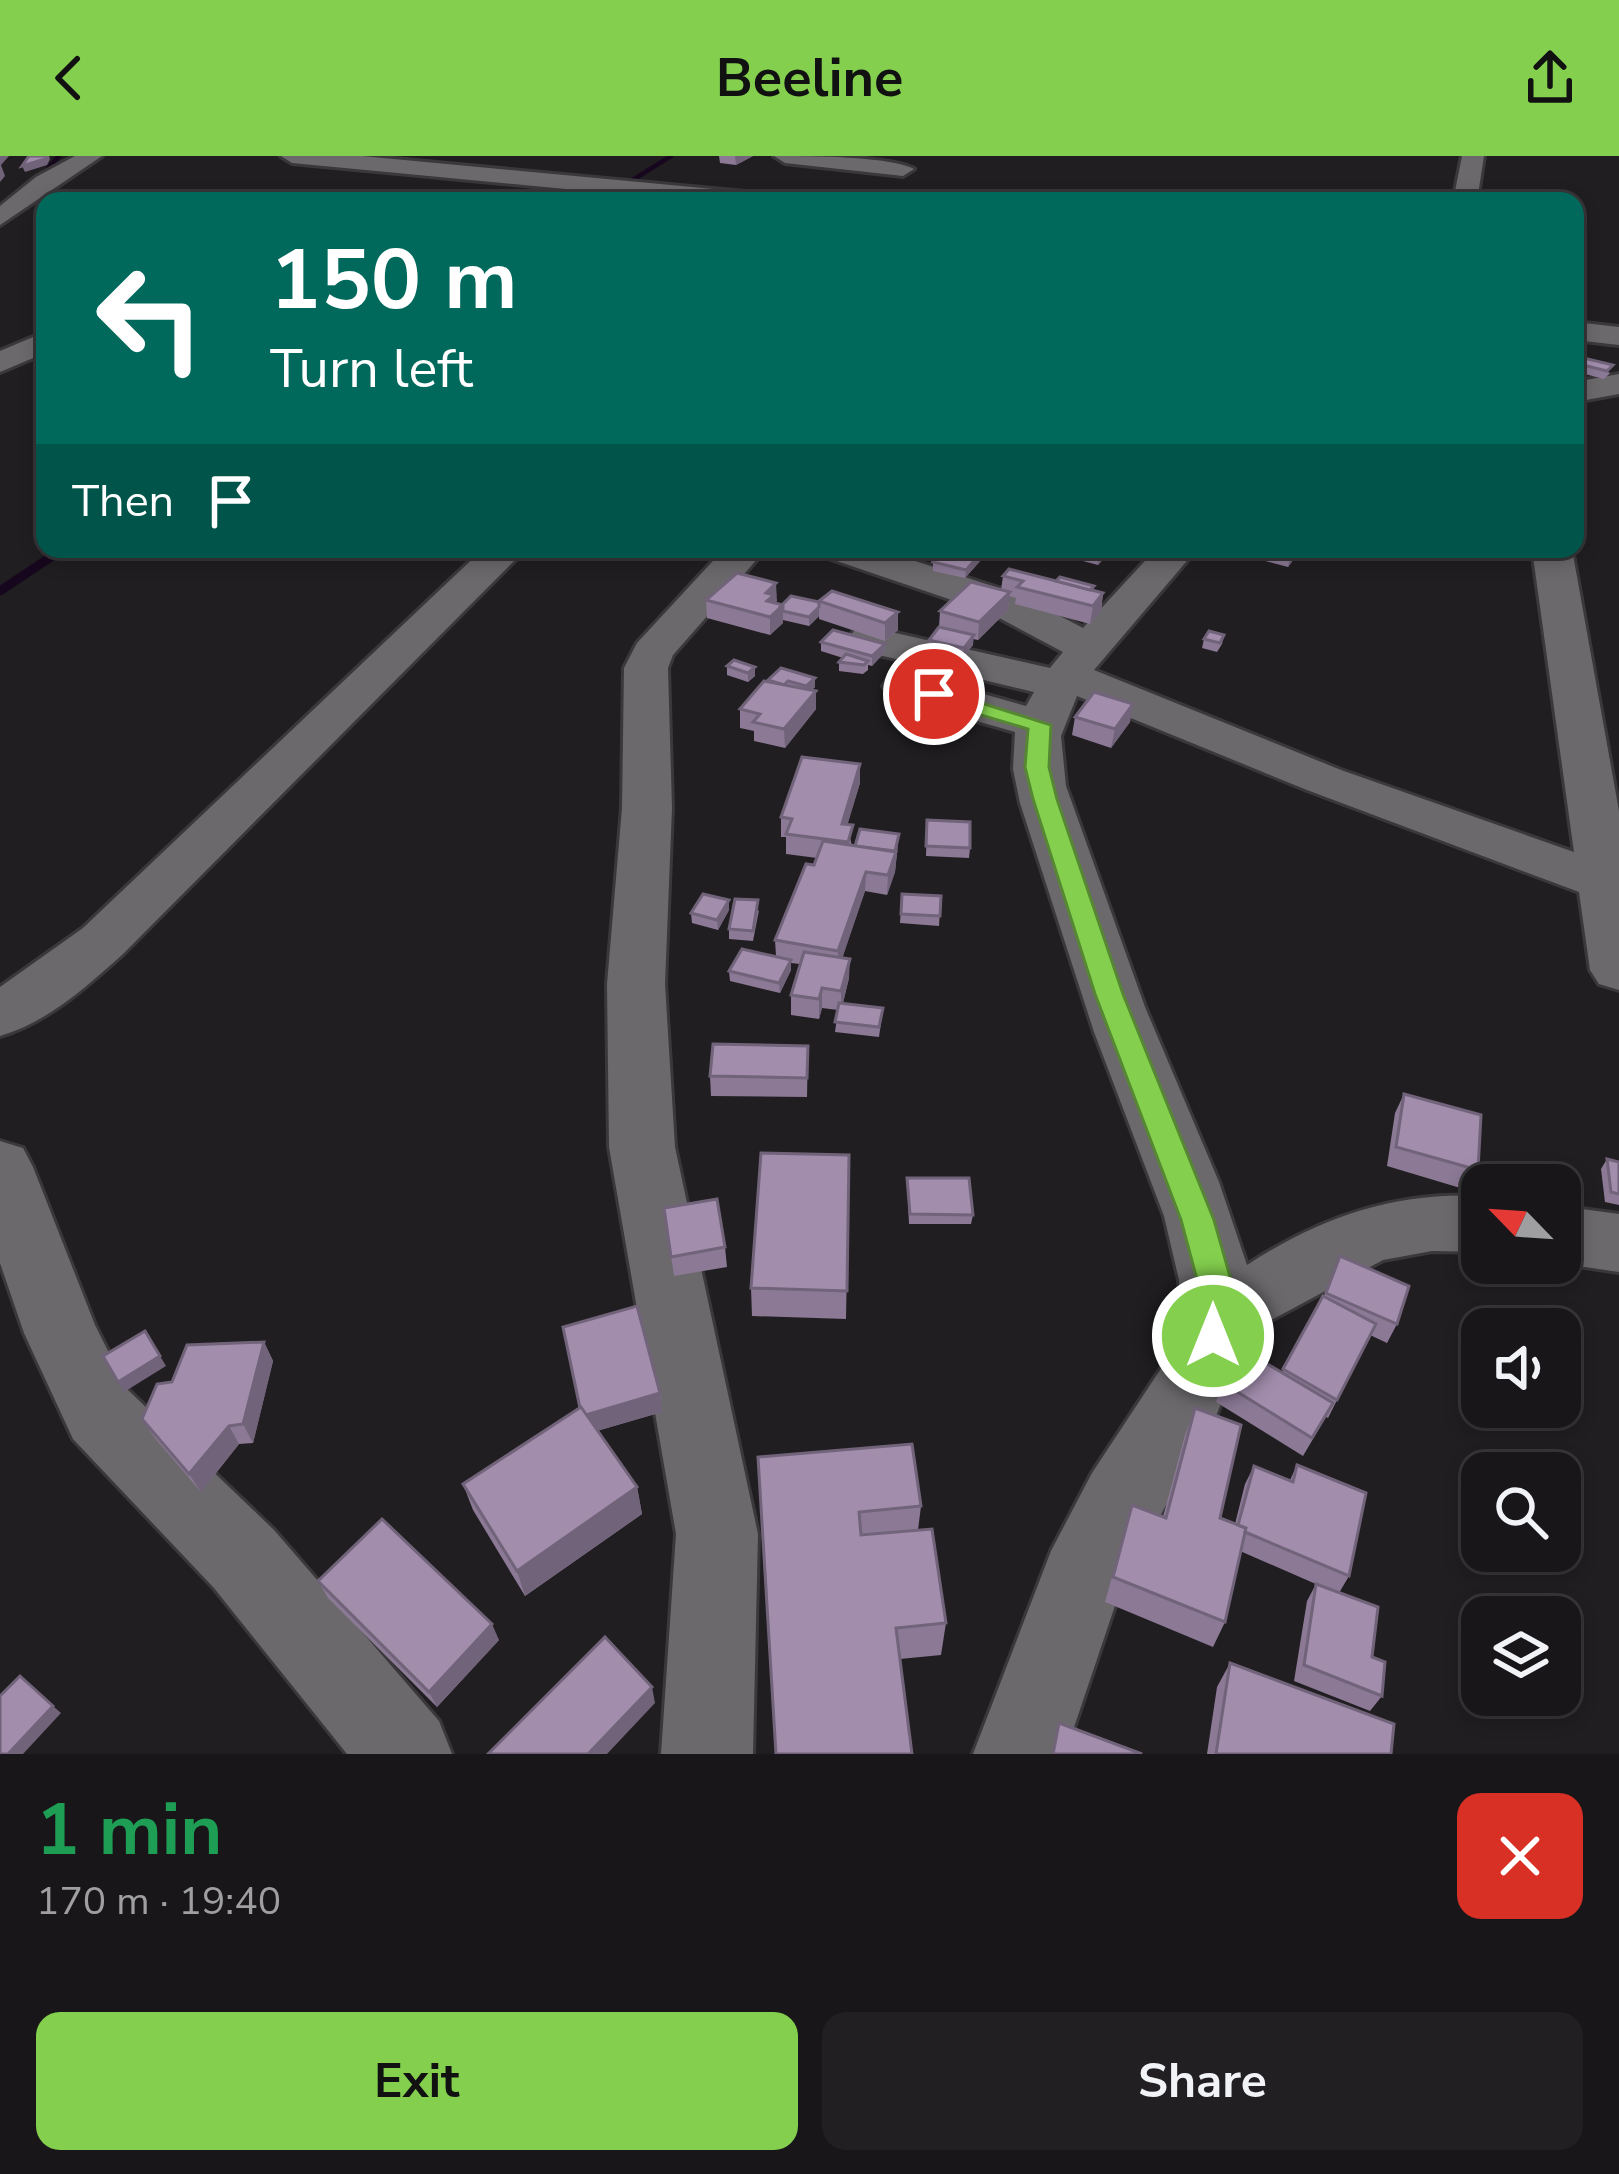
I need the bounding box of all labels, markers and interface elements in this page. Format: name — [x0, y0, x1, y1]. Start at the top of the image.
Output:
text: Beeline — [716, 41, 903, 115]
icon: back — [36, 45, 102, 111]
icon: share — [1517, 45, 1583, 111]
text: 150 m — [270, 223, 518, 338]
icon: left — [72, 240, 228, 396]
text: Turn left — [270, 332, 473, 406]
icon: arrive — [198, 468, 264, 534]
text: Then — [72, 471, 174, 532]
pin — [883, 643, 985, 745]
icon: arrive — [901, 661, 967, 727]
north arrow — [1461, 1164, 1581, 1284]
map controls — [1461, 1164, 1581, 1716]
position arrow — [1150, 1273, 1276, 1399]
button: sound — [1461, 1308, 1581, 1428]
button: search — [1461, 1452, 1581, 1572]
button: layers — [1461, 1596, 1581, 1716]
text: 1 min — [36, 1781, 222, 1879]
button: close — [1457, 1793, 1583, 1919]
text: 170 m · 19:40 — [36, 1875, 281, 1928]
button: Exit — [36, 2012, 798, 2150]
button: Share — [822, 2012, 1583, 2150]

